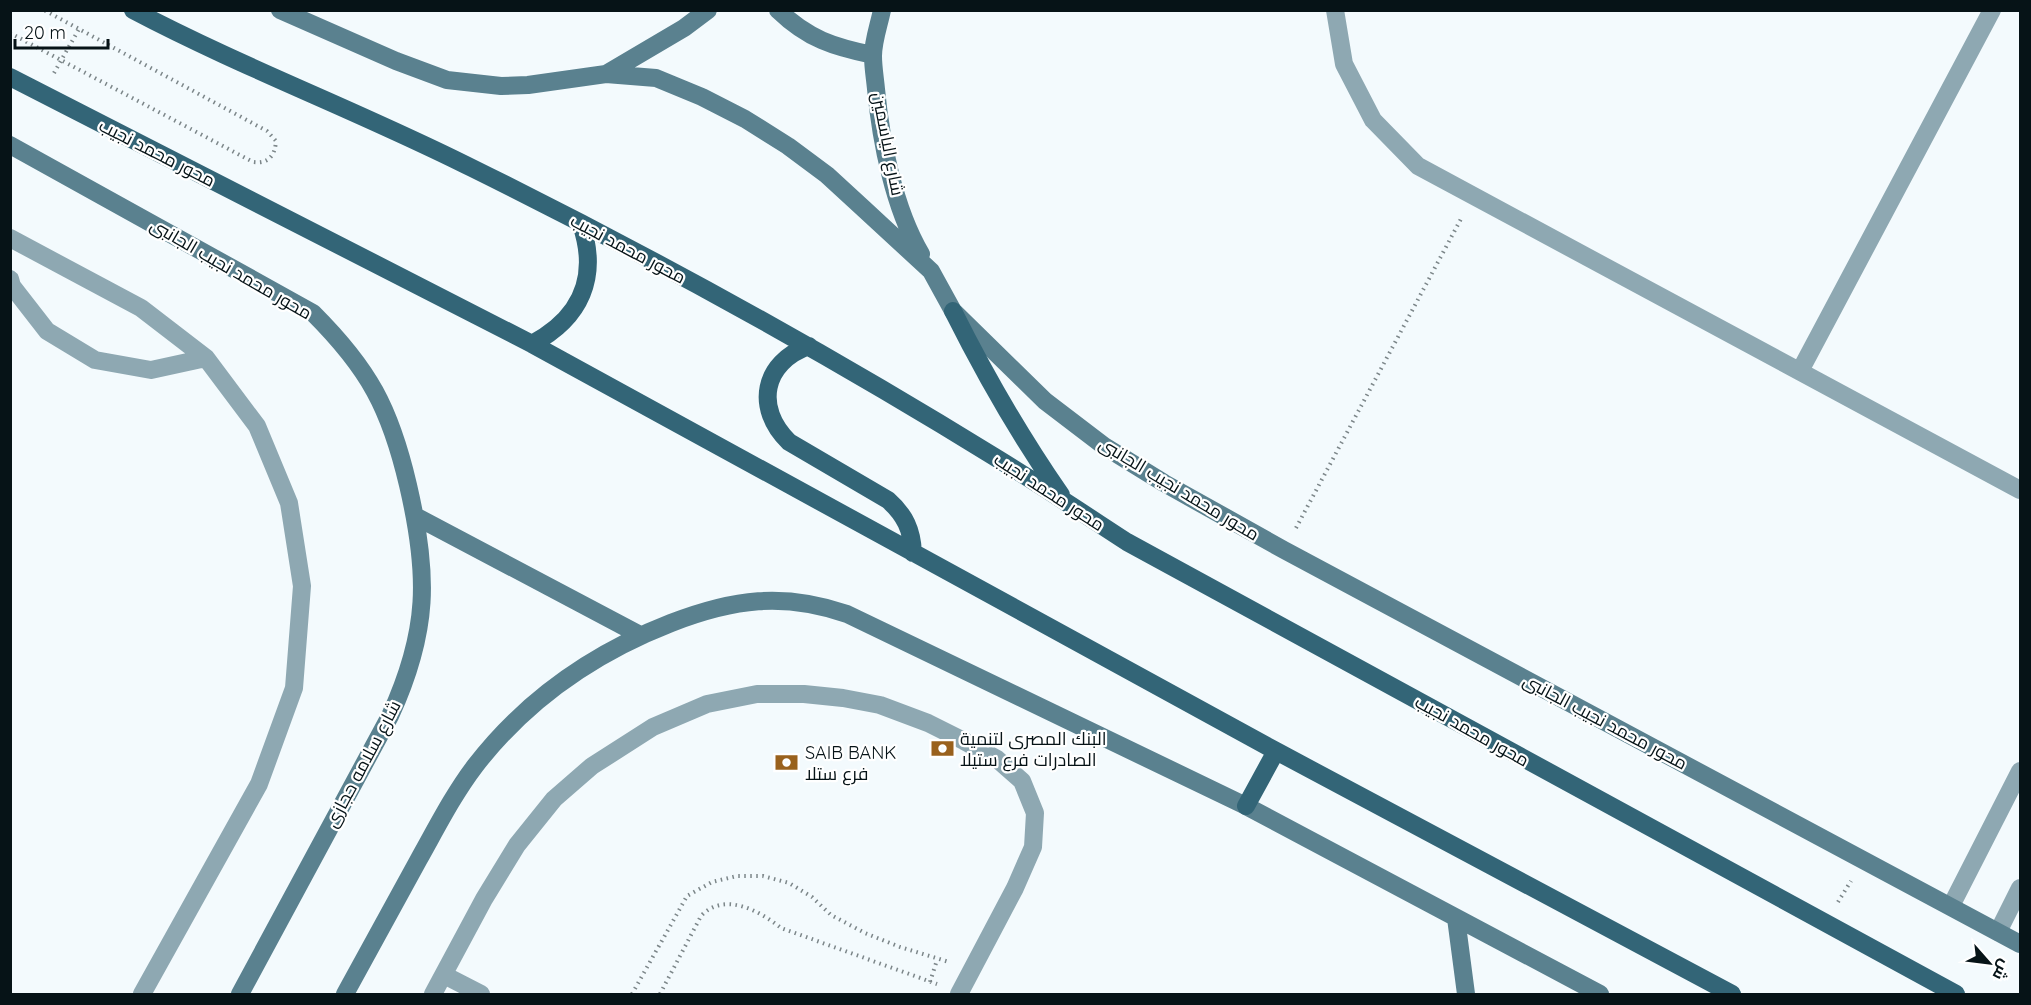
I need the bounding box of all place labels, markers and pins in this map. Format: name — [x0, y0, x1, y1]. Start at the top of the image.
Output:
place label: البنك المصرى لتنمية الصادرات فرع ستيلا — [960, 727, 1107, 772]
bank icon: البنك المصرى لتنمية الصادرات فرع ستيلا — [929, 736, 955, 762]
place label: SAIB BANK فرع ستلا — [805, 741, 897, 786]
bank icon: SAIB BANK فرع ستلا — [774, 750, 800, 776]

